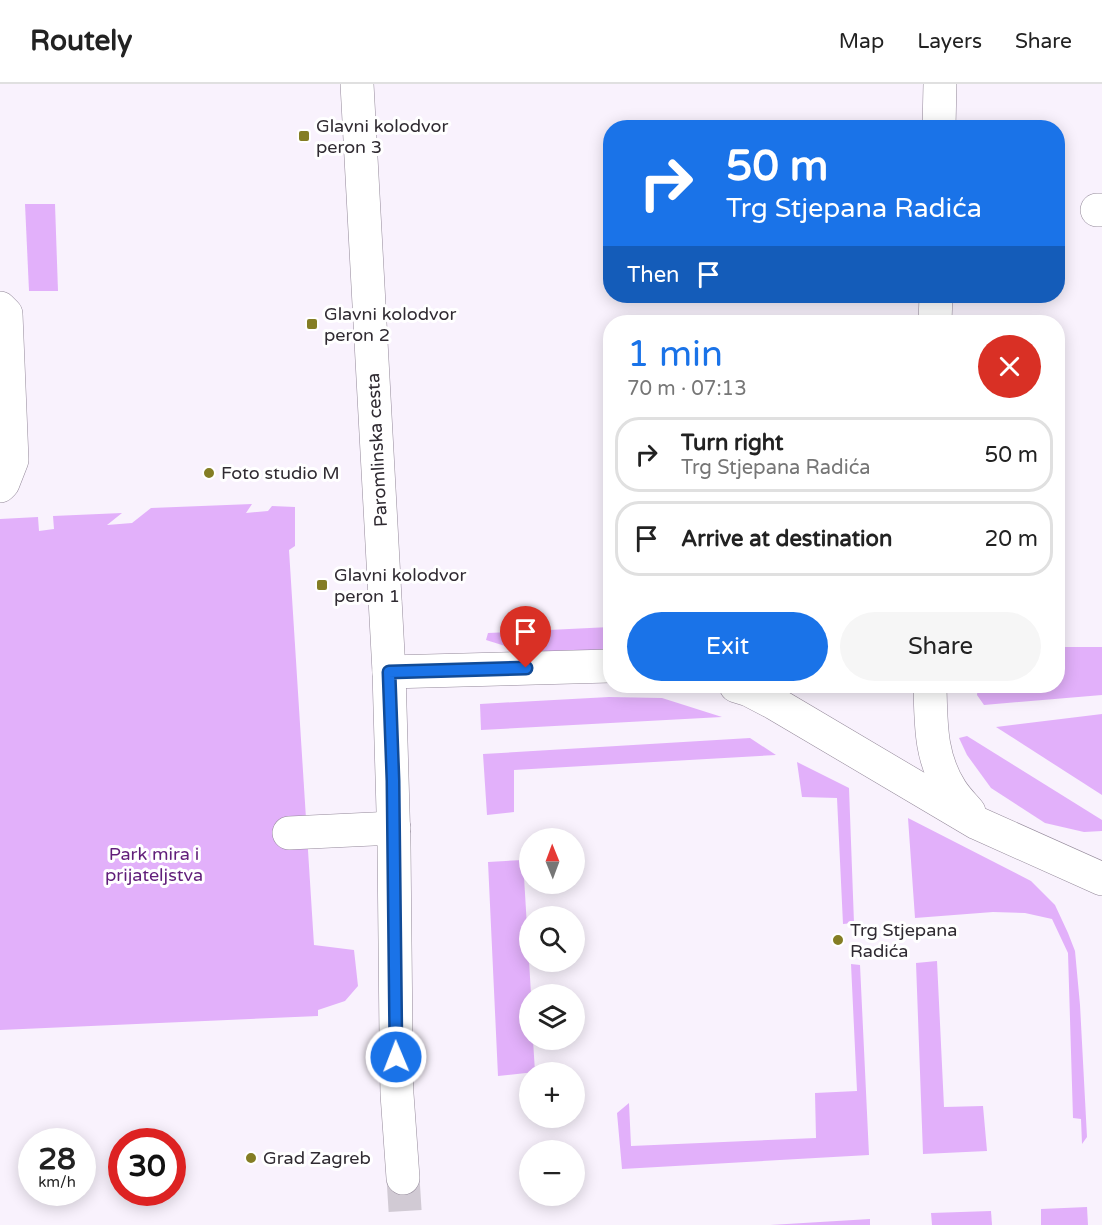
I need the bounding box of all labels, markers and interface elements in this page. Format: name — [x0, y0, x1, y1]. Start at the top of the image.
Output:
text: Routely — [30, 24, 132, 58]
text: Map — [839, 29, 884, 54]
text: Layers — [917, 29, 982, 54]
text: Share — [1015, 29, 1072, 54]
place label: Glavni kolodvor peron 3 — [316, 115, 448, 158]
marker: Glavni kolodvor peron 3 — [297, 129, 311, 143]
text: 50 m — [726, 141, 828, 192]
icon: right — [627, 144, 705, 222]
text: Trg Stjepana Radića — [726, 192, 982, 225]
icon: arrive — [692, 258, 725, 291]
text: Then — [627, 262, 680, 288]
place label: Glavni kolodvor peron 2 — [324, 303, 456, 346]
marker: Glavni kolodvor peron 2 — [305, 317, 319, 331]
text: 1 min — [627, 333, 723, 376]
button: close — [978, 335, 1041, 398]
street label: Paromlinska cesta — [362, 372, 392, 528]
text: 70 m · 07:13 — [627, 377, 747, 401]
text: Turn right — [681, 430, 783, 456]
icon: right — [630, 438, 663, 471]
text: 50 m — [984, 442, 1038, 468]
text: Trg Stjepana Radića — [681, 456, 871, 480]
place label: Foto studio M — [221, 462, 340, 484]
marker: Foto studio M — [202, 466, 216, 480]
icon: arrive — [630, 522, 663, 555]
text: Arrive at destination — [681, 526, 892, 552]
text: 20 m — [984, 526, 1038, 552]
place label: Glavni kolodvor peron 1 — [334, 564, 466, 607]
marker: Glavni kolodvor peron 1 — [315, 578, 329, 592]
pin — [500, 606, 551, 668]
button: Exit — [627, 612, 828, 681]
button: Share — [840, 612, 1041, 681]
icon: arrive — [509, 615, 542, 648]
north arrow — [519, 828, 585, 894]
map controls — [519, 828, 585, 1206]
park label: Park mira i prijateljstva — [105, 843, 203, 886]
button: search — [519, 906, 585, 972]
place label: Trg Stjepana Radića — [850, 919, 957, 962]
marker: Trg Stjepana Radića — [831, 933, 845, 947]
button: layers — [519, 984, 585, 1050]
position arrow — [364, 1025, 428, 1089]
button: + — [519, 1062, 585, 1128]
speed limit sign: 30 — [108, 1128, 186, 1206]
button: − — [519, 1140, 585, 1206]
text: 28 — [38, 1141, 76, 1178]
place label: Grad Zagreb — [263, 1147, 371, 1169]
marker: Grad Zagreb — [244, 1151, 258, 1165]
text: km/h — [38, 1173, 76, 1191]

